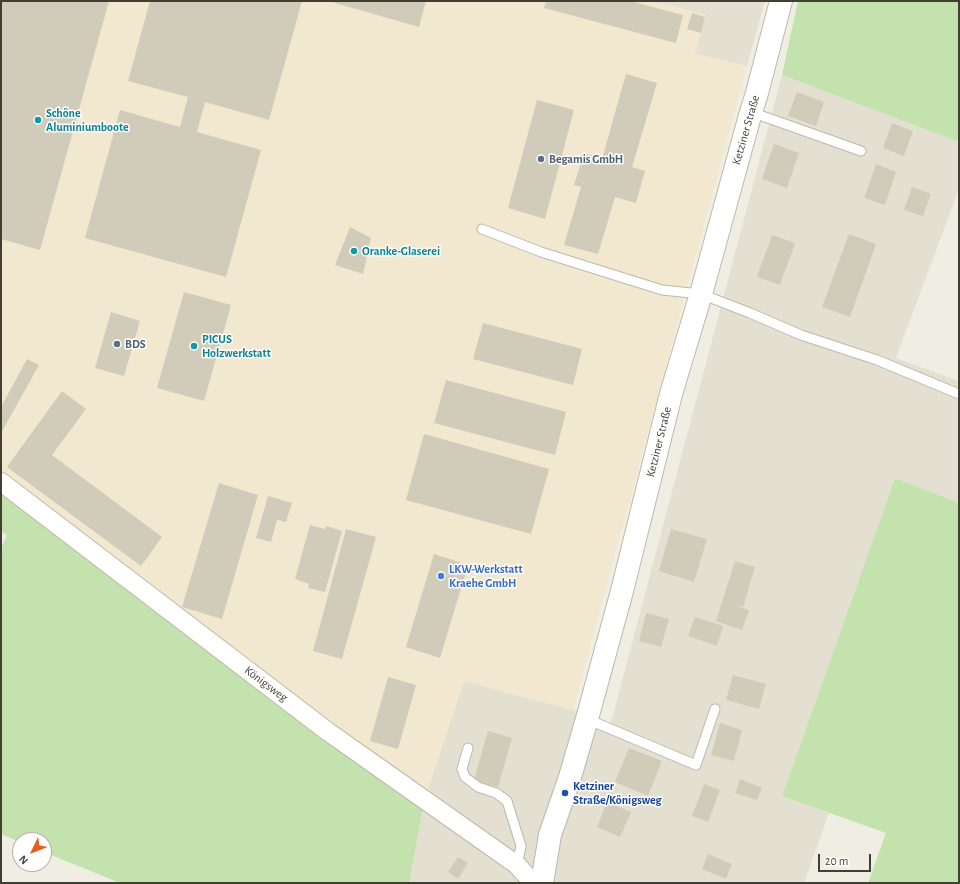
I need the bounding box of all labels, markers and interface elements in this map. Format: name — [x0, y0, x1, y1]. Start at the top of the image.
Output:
street label: Ketziner Straße — [729, 93, 763, 167]
place label: Schöne Aluminiumboote — [46, 106, 129, 134]
marker: Schöne Aluminiumboote — [33, 115, 43, 125]
place label: Begamis GmbH — [549, 152, 623, 166]
marker: Begamis GmbH — [536, 154, 546, 164]
place label: Oranke-Glaserei — [362, 244, 440, 258]
marker: Oranke-Glaserei — [349, 246, 359, 256]
place label: PICUS Holzwerkstatt — [202, 332, 271, 360]
place label: BDS — [125, 337, 146, 351]
marker: BDS — [112, 339, 122, 349]
marker: PICUS Holzwerkstatt — [189, 341, 199, 351]
street label: Ketziner Straße — [643, 405, 675, 479]
place label: LKW-Werkstatt Kraehe GmbH — [449, 562, 522, 590]
marker: LKW-Werkstatt Kraehe GmbH — [436, 571, 446, 581]
street label: Königsweg — [241, 663, 291, 705]
place label: Ketziner Straße/Königsweg — [573, 779, 662, 807]
marker: Ketziner Straße/Königsweg — [560, 788, 570, 798]
north arrow — [12, 832, 52, 872]
scale bar — [820, 846, 873, 872]
text: N — [17, 853, 30, 866]
text: 20 m — [825, 855, 848, 867]

